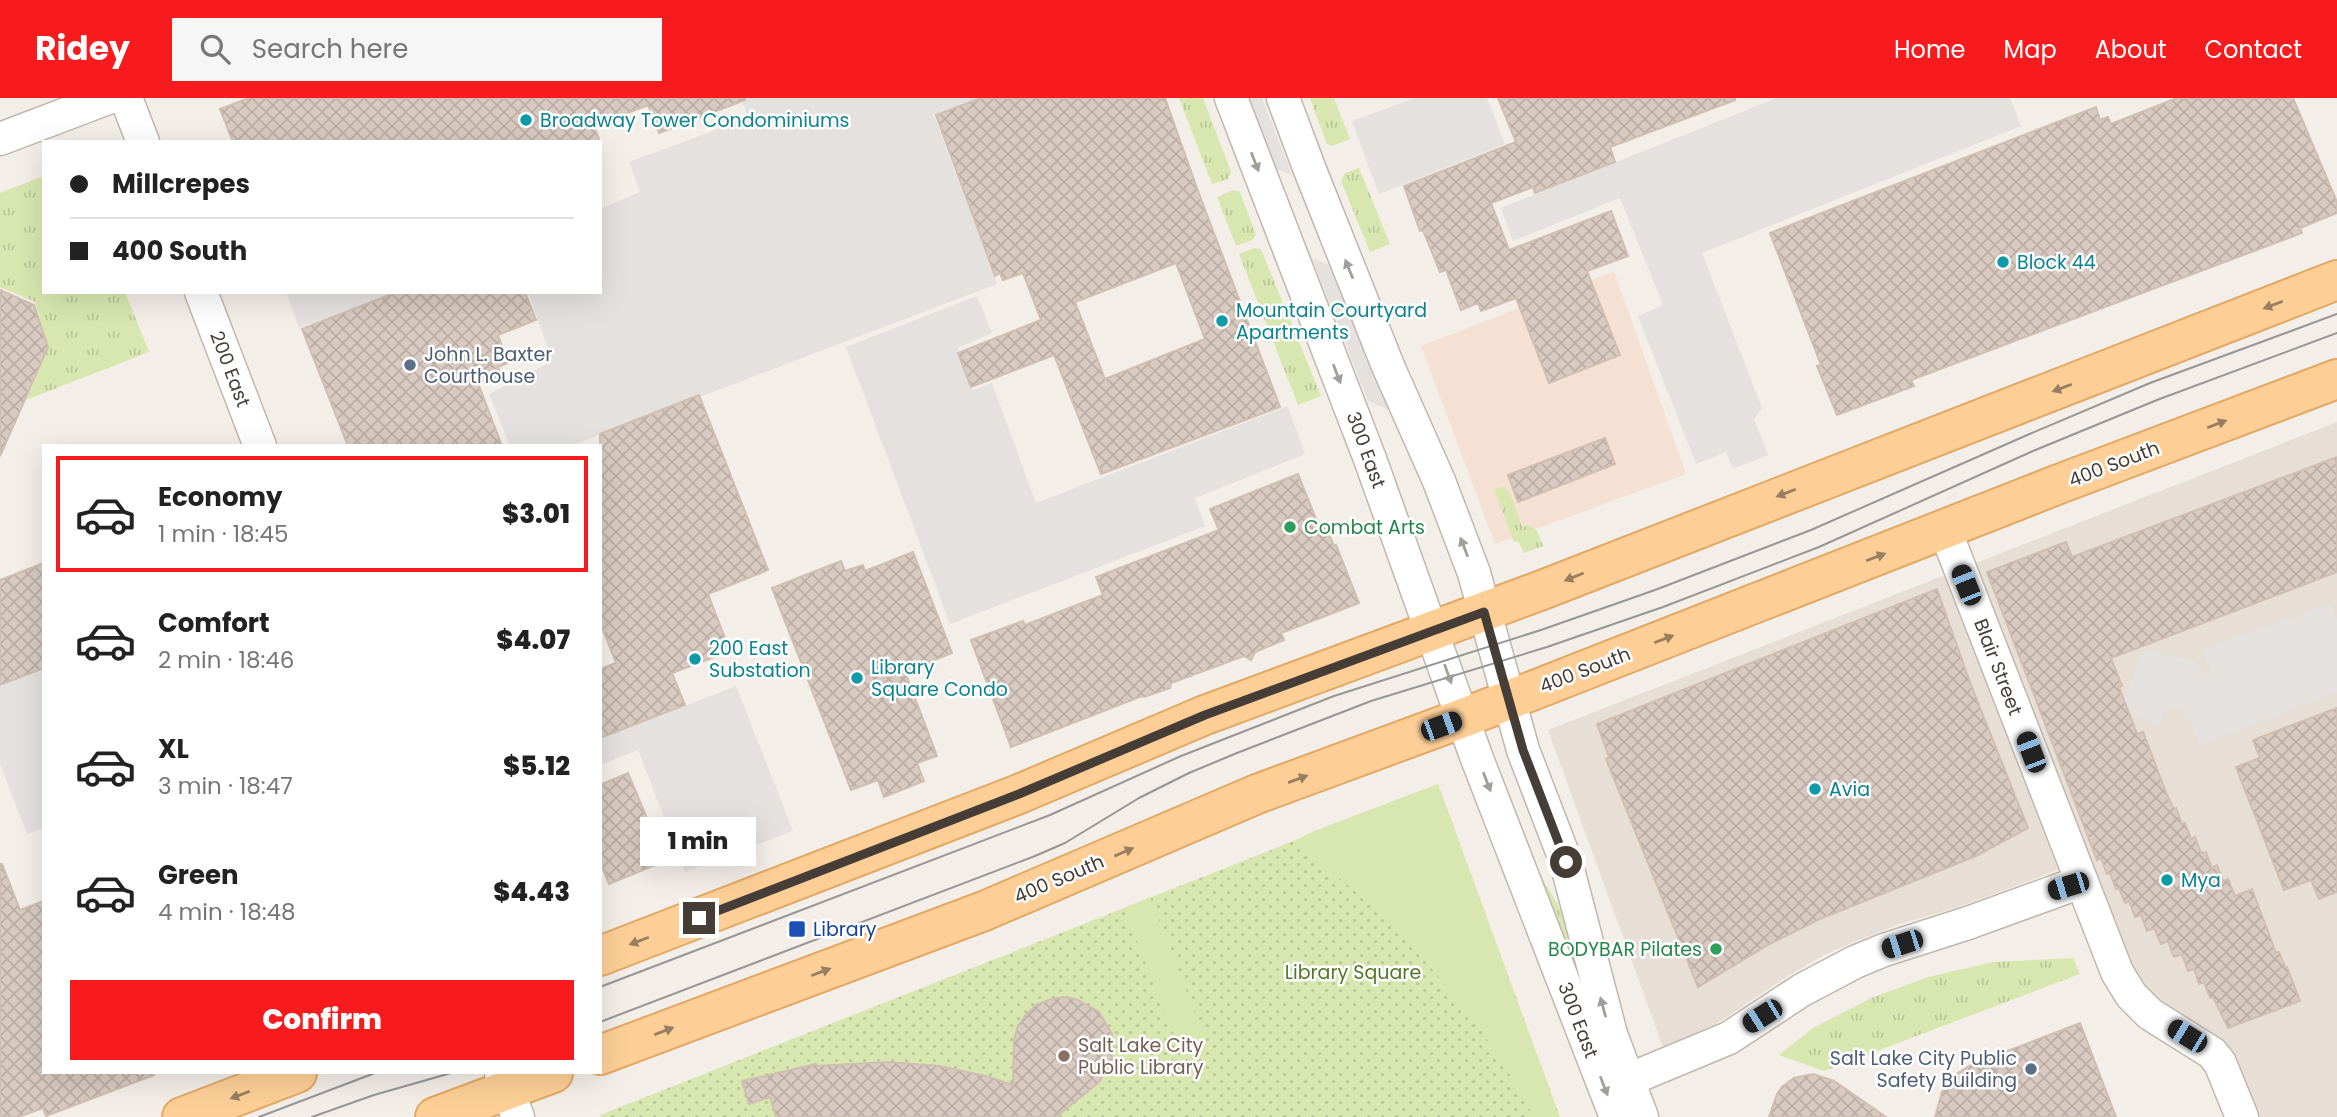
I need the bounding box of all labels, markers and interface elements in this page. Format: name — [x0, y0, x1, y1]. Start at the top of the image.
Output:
search box — [172, 18, 662, 81]
text: Ridey — [35, 25, 130, 72]
icon: search — [196, 30, 234, 68]
text: Search here — [252, 31, 408, 67]
text: Home — [1894, 33, 1966, 66]
text: Map — [2004, 33, 2057, 66]
text: About — [2095, 33, 2166, 66]
text: Contact — [2204, 33, 2302, 66]
place label: Broadway Tower Condominiums — [540, 107, 849, 134]
marker: Broadway Tower Condominiums — [518, 112, 534, 128]
one-way arrow — [1250, 151, 1261, 172]
text: Millcrepes — [112, 166, 250, 202]
text: 400 South — [112, 233, 247, 269]
place label: Block 44 — [2017, 249, 2096, 276]
marker: Block 44 — [1995, 254, 2011, 270]
one-way arrow — [1344, 258, 1355, 279]
place label: Mountain Courtyard Apartments — [1236, 297, 1427, 346]
one-way arrow — [2263, 299, 2284, 310]
marker: Mountain Courtyard Apartments — [1214, 313, 1230, 329]
street label: 200 East — [203, 327, 257, 411]
place label: John L. Baxter Courthouse — [424, 341, 552, 390]
marker: John L. Baxter Courthouse — [402, 357, 418, 373]
one-way arrow — [1332, 364, 1343, 385]
one-way arrow — [2051, 382, 2072, 393]
street label: 300 East — [1340, 408, 1392, 492]
one-way arrow — [2207, 419, 2228, 430]
street label: 400 South — [2065, 434, 2163, 494]
text: Economy — [158, 479, 282, 515]
icon: car — [74, 483, 137, 546]
one-way arrow — [1775, 488, 1796, 499]
text: $3.01 — [502, 496, 570, 532]
place label: Combat Arts — [1304, 514, 1425, 541]
text: 1 min · 18:45 — [158, 518, 288, 550]
marker: Combat Arts — [1282, 519, 1298, 535]
one-way arrow — [1458, 536, 1469, 557]
one-way arrow — [1865, 551, 1886, 562]
car — [1949, 562, 1984, 608]
one-way arrow — [1564, 572, 1585, 583]
text: Comfort — [158, 605, 270, 641]
icon: car — [74, 609, 137, 672]
street label: Blair Street — [1967, 615, 2029, 719]
text: $4.07 — [496, 622, 570, 658]
one-way arrow — [1653, 634, 1674, 645]
place label: 200 East Substation — [709, 635, 811, 684]
street label: 400 South — [1536, 640, 1634, 700]
text: 2 min · 18:46 — [158, 644, 294, 676]
marker: 200 East Substation — [687, 651, 703, 667]
place label: Library Square Condo — [871, 654, 1008, 703]
one-way arrow — [1442, 664, 1453, 685]
marker: Library Square Condo — [849, 670, 865, 686]
car — [1418, 709, 1465, 743]
car — [2014, 729, 2049, 775]
text: XL — [158, 731, 189, 767]
icon: car — [74, 735, 137, 798]
text: $5.12 — [503, 748, 570, 784]
text: 3 min · 18:47 — [158, 770, 293, 802]
one-way arrow — [1481, 772, 1492, 793]
one-way arrow — [1287, 774, 1308, 785]
place label: Avia — [1829, 776, 1870, 803]
marker: Avia — [1807, 781, 1823, 797]
callout: 1 min — [641, 816, 757, 866]
text: 1 min — [668, 825, 728, 857]
one-way arrow — [1114, 846, 1134, 858]
route start — [1550, 846, 1582, 878]
street label: 400 South — [1010, 848, 1108, 910]
text: Green — [158, 857, 239, 893]
icon: car — [74, 861, 137, 924]
place label: Mya — [2181, 867, 2221, 894]
car — [2045, 870, 2092, 902]
marker: Mya — [2159, 872, 2175, 888]
text: $4.43 — [493, 874, 570, 910]
text: 4 min · 18:48 — [158, 896, 296, 928]
route end — [683, 902, 715, 934]
place label: Library — [813, 916, 877, 943]
marker: Library — [787, 919, 807, 939]
car — [1879, 928, 1926, 960]
one-way arrow — [629, 935, 650, 946]
place label: BODYBAR Pilates — [1548, 936, 1702, 963]
marker: BODYBAR Pilates — [1708, 941, 1724, 957]
park label: Library Square — [1285, 959, 1421, 986]
one-way arrow — [811, 966, 832, 977]
street label: 300 East — [1551, 978, 1605, 1062]
button: Confirm — [70, 980, 574, 1060]
one-way arrow — [1597, 996, 1607, 1017]
car — [1739, 996, 1786, 1036]
car — [2164, 1016, 2211, 1056]
one-way arrow — [654, 1026, 675, 1037]
place label: Salt Lake City Public Library — [1078, 1032, 1204, 1081]
place label: Salt Lake City Public Safety Building — [1830, 1045, 2017, 1094]
marker: Salt Lake City Public Library — [1056, 1048, 1072, 1064]
marker: Salt Lake City Public Safety Building — [2023, 1061, 2039, 1077]
one-way arrow — [1598, 1075, 1609, 1096]
one-way arrow — [229, 1089, 250, 1100]

